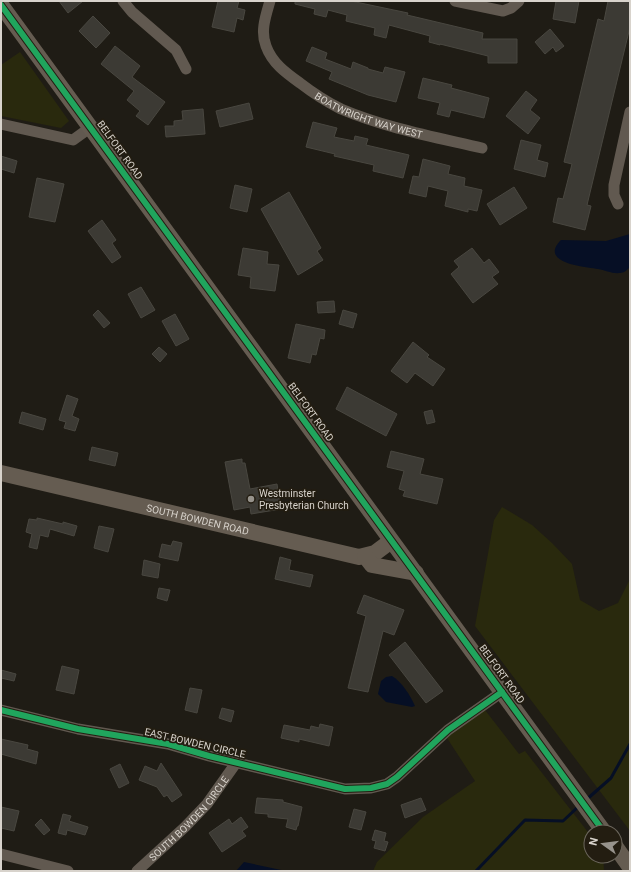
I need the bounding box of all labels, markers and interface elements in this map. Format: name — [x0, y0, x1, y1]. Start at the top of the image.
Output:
street label: BOATWRIGHT WAY WEST — [313, 90, 424, 140]
street label: BELFORT ROAD — [95, 119, 145, 181]
street label: BELFORT ROAD — [286, 381, 336, 443]
place label: Westminster Presbyterian Church — [259, 488, 349, 511]
marker: Westminster Presbyterian Church — [246, 494, 256, 504]
street label: SOUTH BOWDEN ROAD — [145, 502, 250, 536]
street label: BELFORT ROAD — [477, 643, 527, 705]
street label: EAST BOWDEN CIRCLE — [143, 726, 247, 760]
street label: SOUTH BOWDEN CIRCLE — [147, 774, 231, 863]
north arrow — [583, 824, 623, 864]
text: N — [587, 836, 601, 847]

